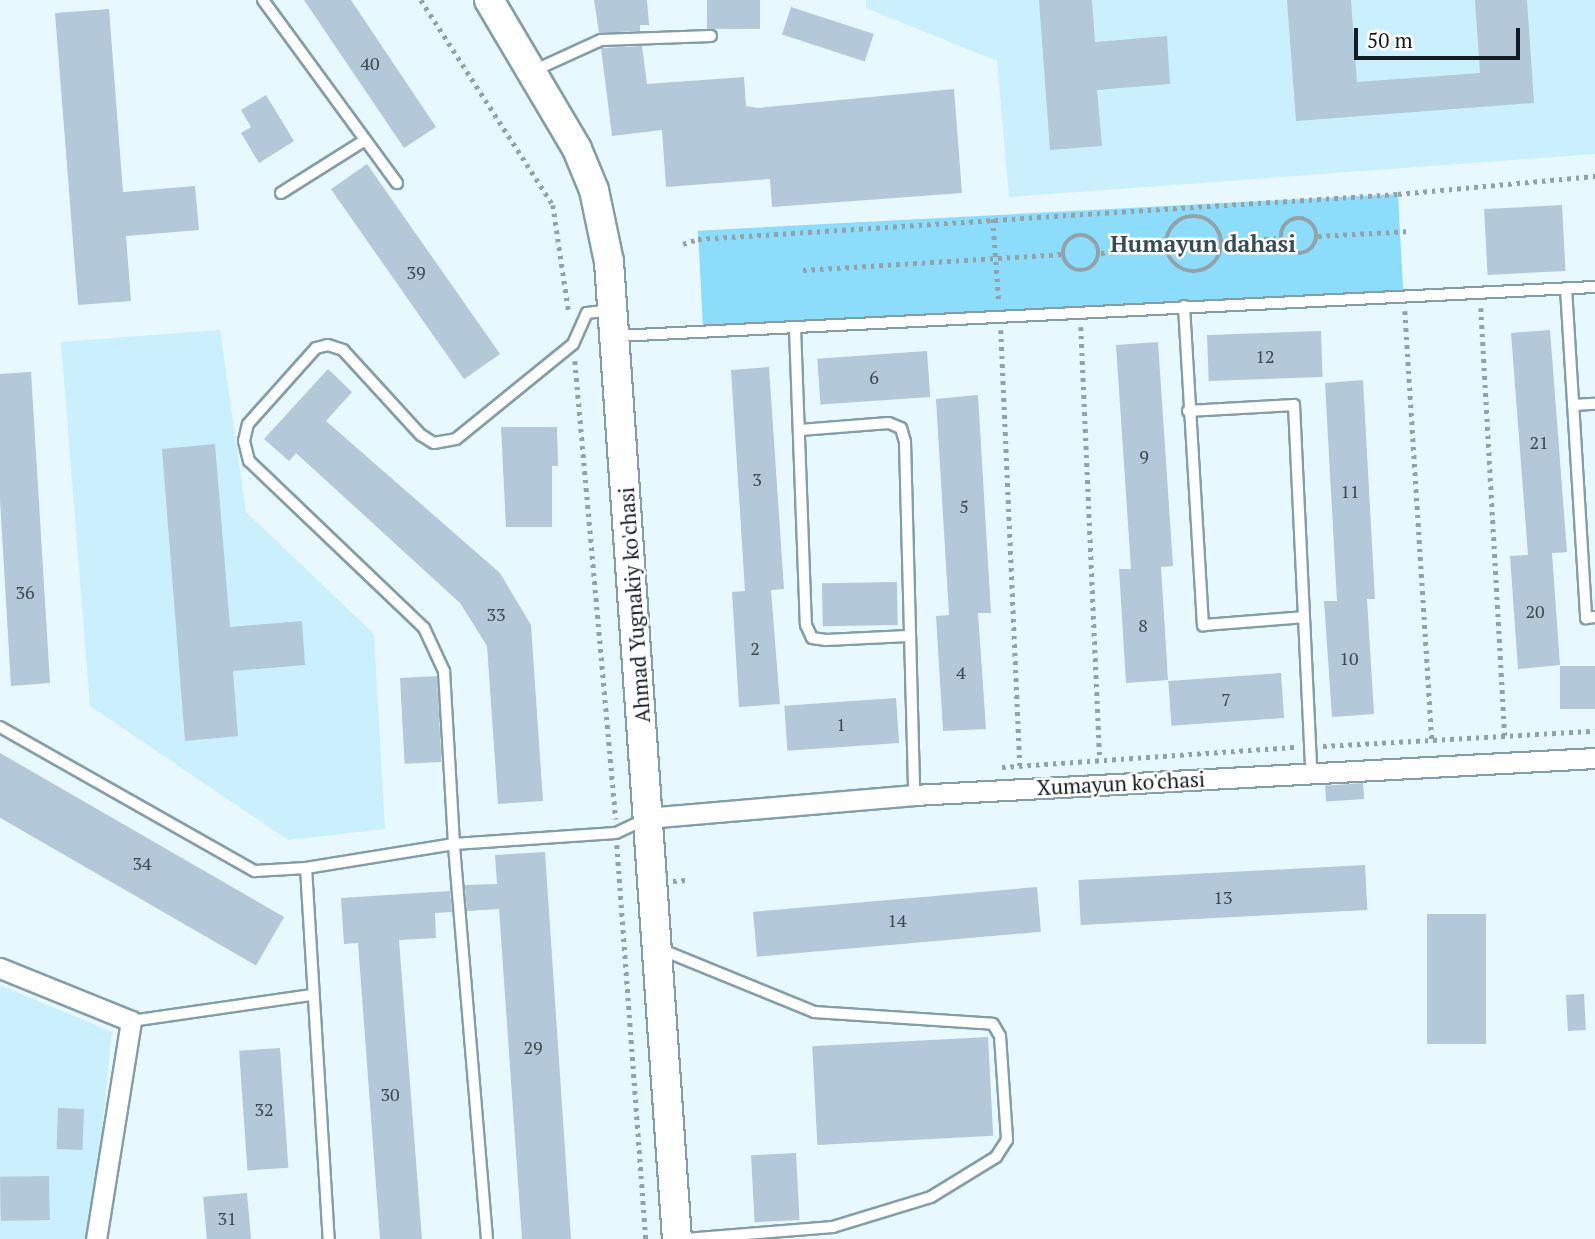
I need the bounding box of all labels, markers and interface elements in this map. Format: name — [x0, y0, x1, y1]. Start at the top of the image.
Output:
scale bar — [1357, 14, 1523, 58]
text: 50 m — [1367, 26, 1413, 54]
house number: 40 — [360, 52, 380, 74]
district label: Humayun dahasi — [1110, 230, 1296, 258]
house number: 39 — [406, 261, 426, 283]
house number: 12 — [1255, 345, 1275, 367]
house number: 6 — [869, 366, 879, 388]
house number: 21 — [1529, 431, 1549, 453]
house number: 9 — [1139, 445, 1149, 467]
house number: 3 — [752, 468, 762, 490]
house number: 11 — [1340, 480, 1360, 502]
street label: Ahmad Yugnakiy ko'chasi — [613, 486, 655, 724]
house number: 5 — [959, 495, 969, 517]
house number: 36 — [15, 581, 35, 603]
house number: 20 — [1525, 600, 1545, 622]
house number: 33 — [486, 603, 506, 625]
house number: 8 — [1138, 614, 1148, 636]
house number: 2 — [750, 637, 760, 659]
house number: 10 — [1339, 647, 1359, 669]
house number: 4 — [956, 661, 966, 683]
house number: 7 — [1221, 688, 1231, 710]
house number: 1 — [836, 713, 846, 735]
street label: Xumayun ko'chasi — [1036, 766, 1206, 800]
house number: 34 — [132, 852, 152, 874]
house number: 13 — [1213, 886, 1233, 908]
house number: 14 — [887, 909, 907, 931]
house number: 29 — [523, 1036, 543, 1058]
house number: 30 — [380, 1083, 400, 1105]
house number: 32 — [254, 1098, 274, 1120]
house number: 31 — [217, 1207, 237, 1229]

